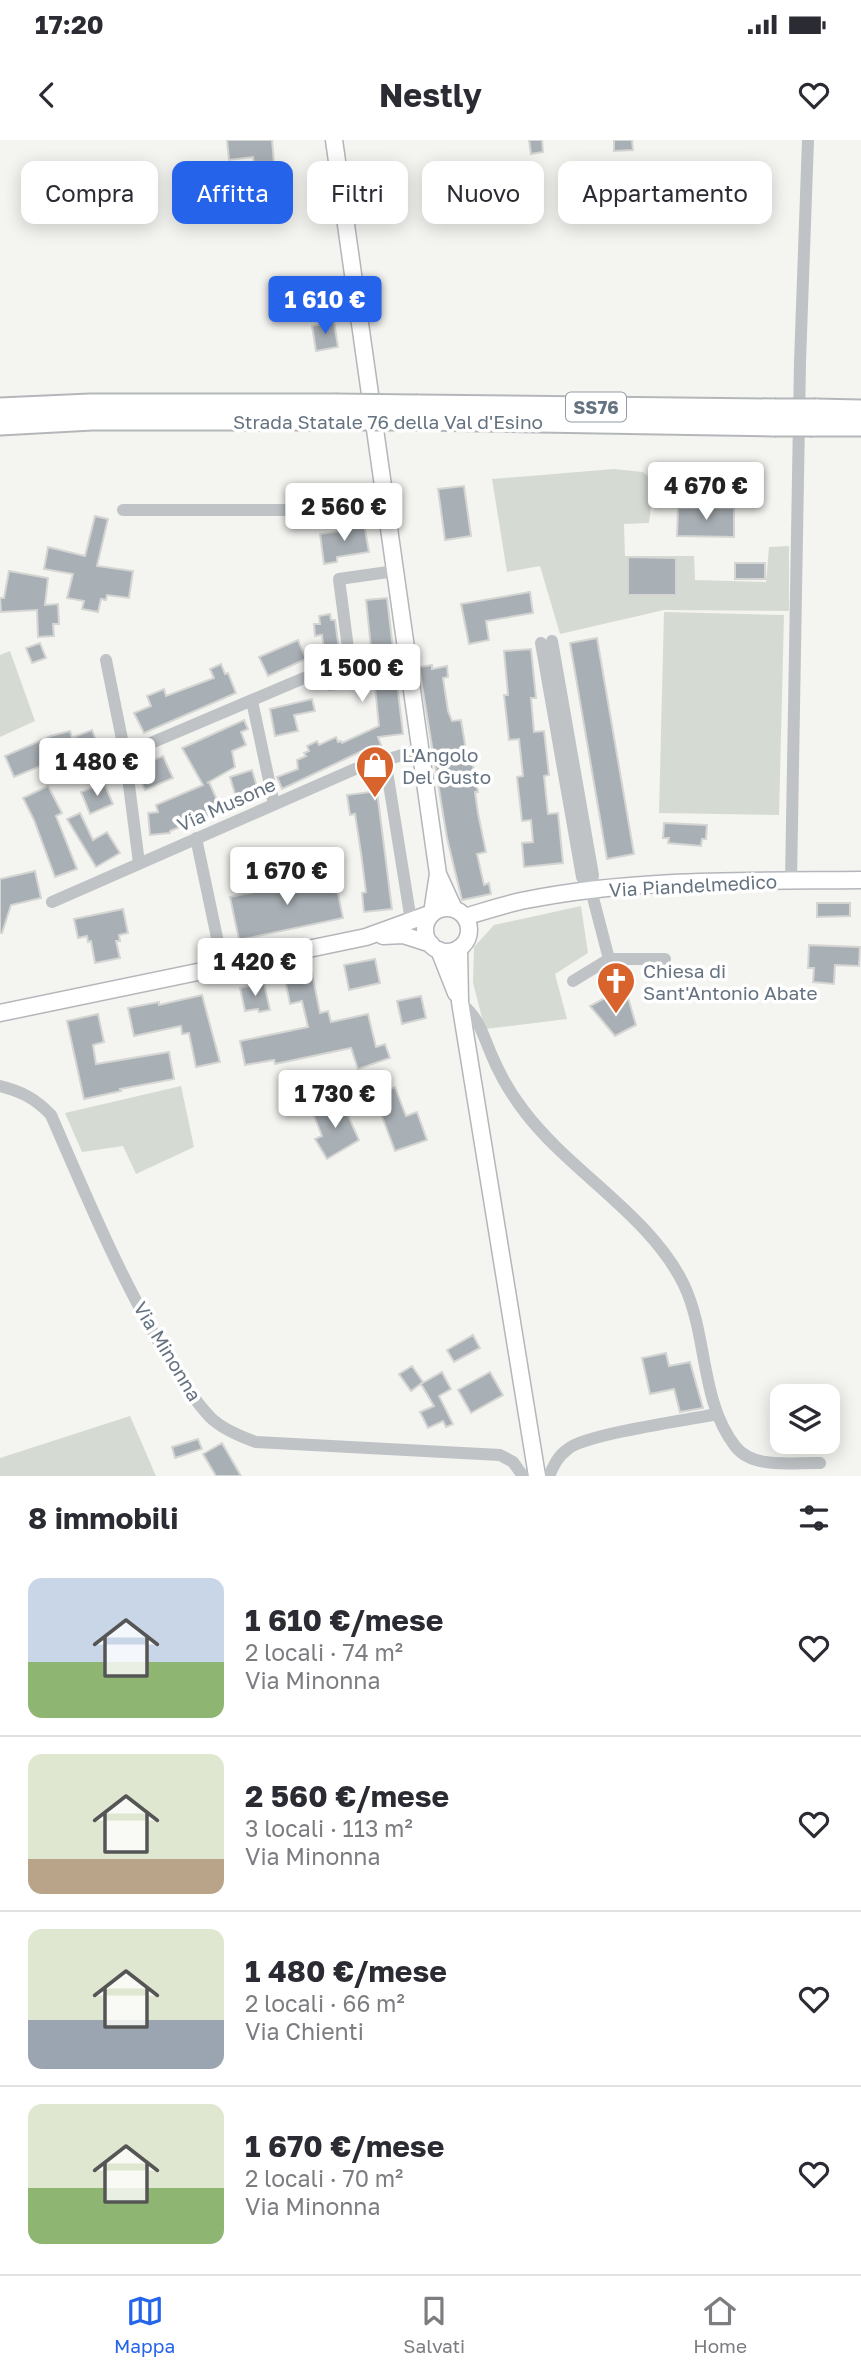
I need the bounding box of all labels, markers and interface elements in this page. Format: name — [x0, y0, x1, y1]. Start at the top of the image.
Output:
text: 17:20 — [35, 9, 104, 40]
icon: back — [28, 76, 66, 114]
text: Nestly — [379, 76, 482, 114]
icon: heart — [795, 76, 833, 114]
chip: Compra — [21, 161, 158, 224]
chip: Affitta — [172, 161, 293, 224]
chip: Filtri — [307, 161, 408, 224]
chip: Nuovo — [422, 161, 544, 224]
chip: Appartamento — [558, 161, 772, 224]
pin: 1 610 € — [260, 276, 390, 336]
text: 1 610 € — [285, 285, 365, 313]
road number: SS76 — [566, 393, 626, 422]
street label: Strada Statale 76 della Val d'Esino — [233, 410, 543, 433]
pin: 4 670 € — [641, 462, 771, 522]
text: 4 670 € — [664, 471, 748, 499]
pin: 2 560 € — [279, 484, 409, 543]
text: 2 560 € — [301, 492, 387, 520]
pin: 1 500 € — [297, 644, 427, 704]
text: 1 500 € — [320, 653, 404, 681]
pin: 1 480 € — [32, 738, 162, 798]
place label: L'Angolo Del Gusto — [402, 743, 491, 788]
shop icon: L'Angolo Del Gusto — [354, 744, 396, 799]
text: 1 480 € — [55, 747, 139, 775]
street label: Via Musone — [173, 772, 279, 836]
pin: 1 670 € — [222, 848, 352, 907]
text: 1 670 € — [246, 856, 328, 884]
street label: Via Piandelmedico — [608, 869, 778, 901]
pin: 1 420 € — [190, 938, 320, 998]
text: 1 420 € — [214, 947, 296, 975]
place label: Chiesa di Sant'Antonio Abate — [643, 959, 818, 1004]
church icon: Chiesa di Sant'Antonio Abate — [595, 960, 637, 1015]
pin: 1 730 € — [270, 1070, 400, 1130]
text: 1 730 € — [294, 1079, 376, 1107]
street label: Via Minonna — [129, 1297, 207, 1405]
map controls — [770, 1384, 840, 1454]
button: layers — [770, 1384, 840, 1454]
icon: filters — [795, 1499, 833, 1537]
text: 8 immobili — [28, 1500, 178, 1536]
text: 1 610 €/mese — [245, 1602, 443, 1638]
icon: home — [84, 1606, 168, 1690]
icon: heart — [795, 1629, 833, 1667]
text: 2 locali · 74 m² — [245, 1638, 403, 1666]
text: Via Minonna — [245, 1666, 381, 1694]
text: 2 560 €/mese — [245, 1778, 449, 1814]
icon: home — [84, 1782, 168, 1866]
icon: heart — [795, 1805, 833, 1843]
text: 3 locali · 113 m² — [245, 1814, 413, 1842]
text: Via Minonna — [245, 1842, 381, 1870]
text: 1 480 €/mese — [245, 1953, 447, 1989]
icon: home — [84, 1957, 168, 2041]
icon: heart — [795, 1980, 833, 2018]
text: 2 locali · 66 m² — [245, 1989, 405, 2017]
text: Via Chienti — [245, 2017, 364, 2045]
text: 1 670 €/mese — [245, 2128, 444, 2164]
icon: home — [84, 2132, 168, 2216]
icon: heart — [795, 2155, 833, 2193]
text: 2 locali · 70 m² — [245, 2164, 403, 2192]
text: Via Minonna — [245, 2192, 381, 2220]
tab: Mappa — [114, 2292, 175, 2357]
tab: Salvati — [403, 2292, 465, 2357]
tab: Home — [693, 2292, 747, 2357]

